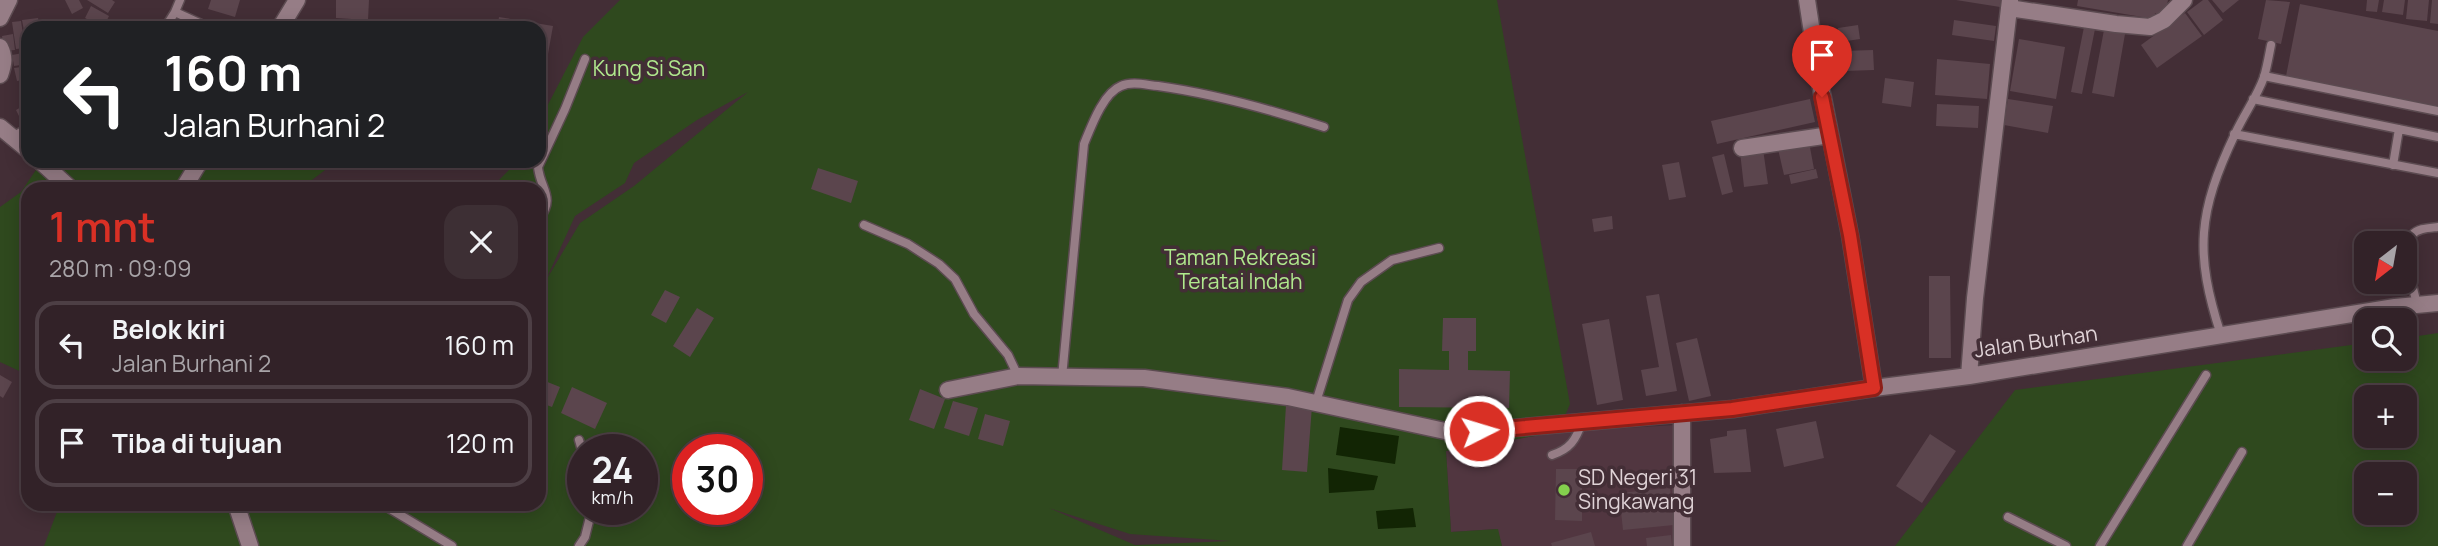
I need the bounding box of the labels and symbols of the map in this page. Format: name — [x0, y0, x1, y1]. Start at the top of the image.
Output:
pin — [1792, 25, 1852, 97]
park label: Kung Si San — [593, 54, 705, 82]
north arrow — [2354, 231, 2417, 294]
park label: Taman Rekreasi Teratai Indah — [1164, 243, 1316, 295]
street label: Jalan Burhan — [1972, 319, 2099, 364]
position arrow — [1442, 394, 1516, 468]
speed limit sign: 30 — [672, 434, 763, 525]
place label: SD Negeri 31 Singkawang — [1578, 463, 1697, 515]
marker: SD Negeri 31 Singkawang — [1556, 482, 1572, 498]

